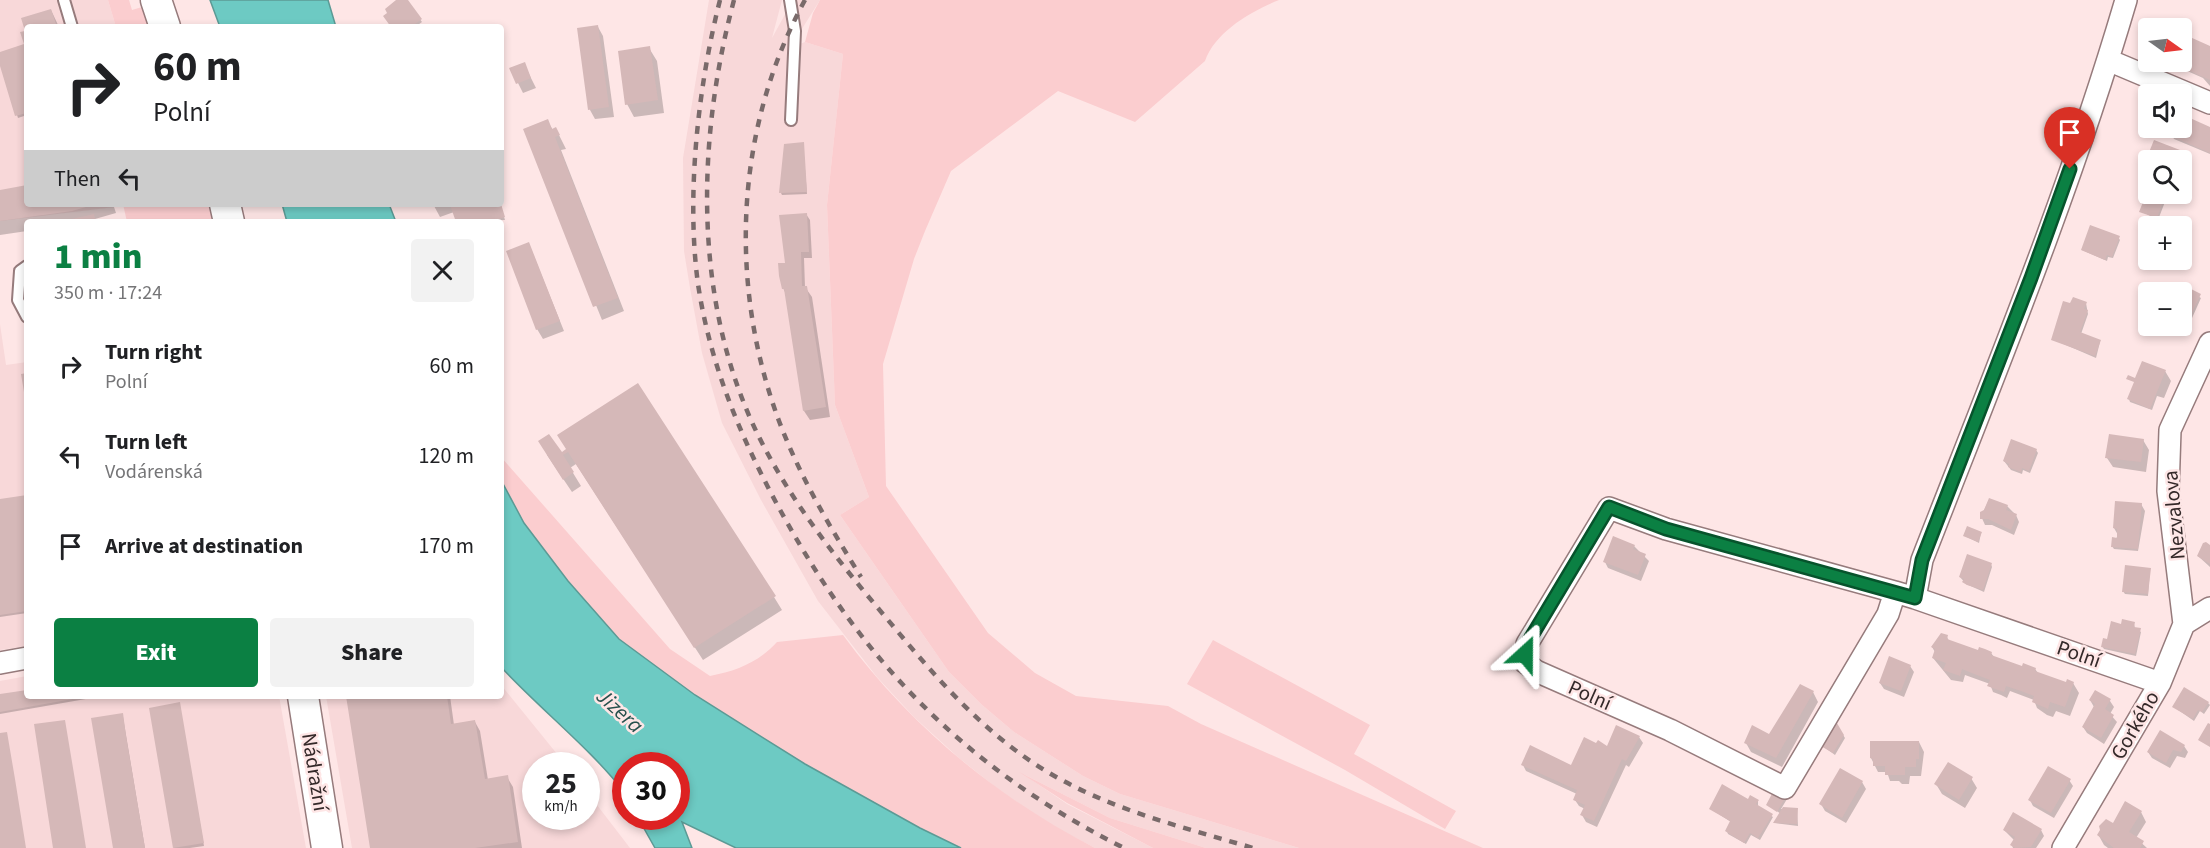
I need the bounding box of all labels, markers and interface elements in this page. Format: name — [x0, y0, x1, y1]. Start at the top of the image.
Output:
north arrow — [2138, 18, 2192, 72]
map controls — [2138, 18, 2192, 336]
text: 60 m — [153, 37, 242, 97]
icon: right — [54, 48, 132, 126]
button: sound — [2138, 84, 2192, 138]
text: Polní — [153, 93, 211, 132]
pin — [2044, 107, 2095, 169]
icon: arrive — [2053, 116, 2086, 149]
button: search — [2138, 150, 2192, 204]
icon: left — [113, 162, 146, 195]
text: Then — [54, 163, 101, 195]
button: + — [2138, 216, 2192, 270]
text: 1 min — [54, 231, 142, 282]
button: close — [411, 239, 474, 302]
text: 350 m · 17:24 — [54, 279, 162, 307]
button: − — [2138, 282, 2192, 336]
text: Turn right — [105, 336, 202, 368]
icon: right — [54, 350, 87, 383]
text: 60 m — [429, 350, 474, 382]
text: Polní — [105, 368, 148, 396]
text: Turn left — [105, 426, 187, 458]
icon: left — [54, 440, 87, 473]
text: 120 m — [419, 440, 474, 472]
text: Vodárenská — [105, 458, 203, 486]
street label: Nezvalova — [2155, 469, 2193, 561]
icon: arrive — [54, 530, 87, 563]
text: Arrive at destination — [105, 530, 303, 562]
text: 170 m — [419, 530, 474, 562]
button: Exit — [54, 618, 258, 687]
button: Share — [270, 618, 474, 687]
position arrow — [1493, 622, 1557, 686]
street label: Polní — [2053, 633, 2106, 676]
street label: Polní — [1563, 672, 1617, 718]
water label: Jizera — [589, 680, 651, 741]
street label: Gorkého — [2103, 685, 2167, 765]
street label: Nádražní — [294, 731, 336, 814]
speed limit sign: 30 — [612, 752, 690, 830]
text: 25 — [545, 762, 577, 805]
text: km/h — [544, 796, 578, 817]

